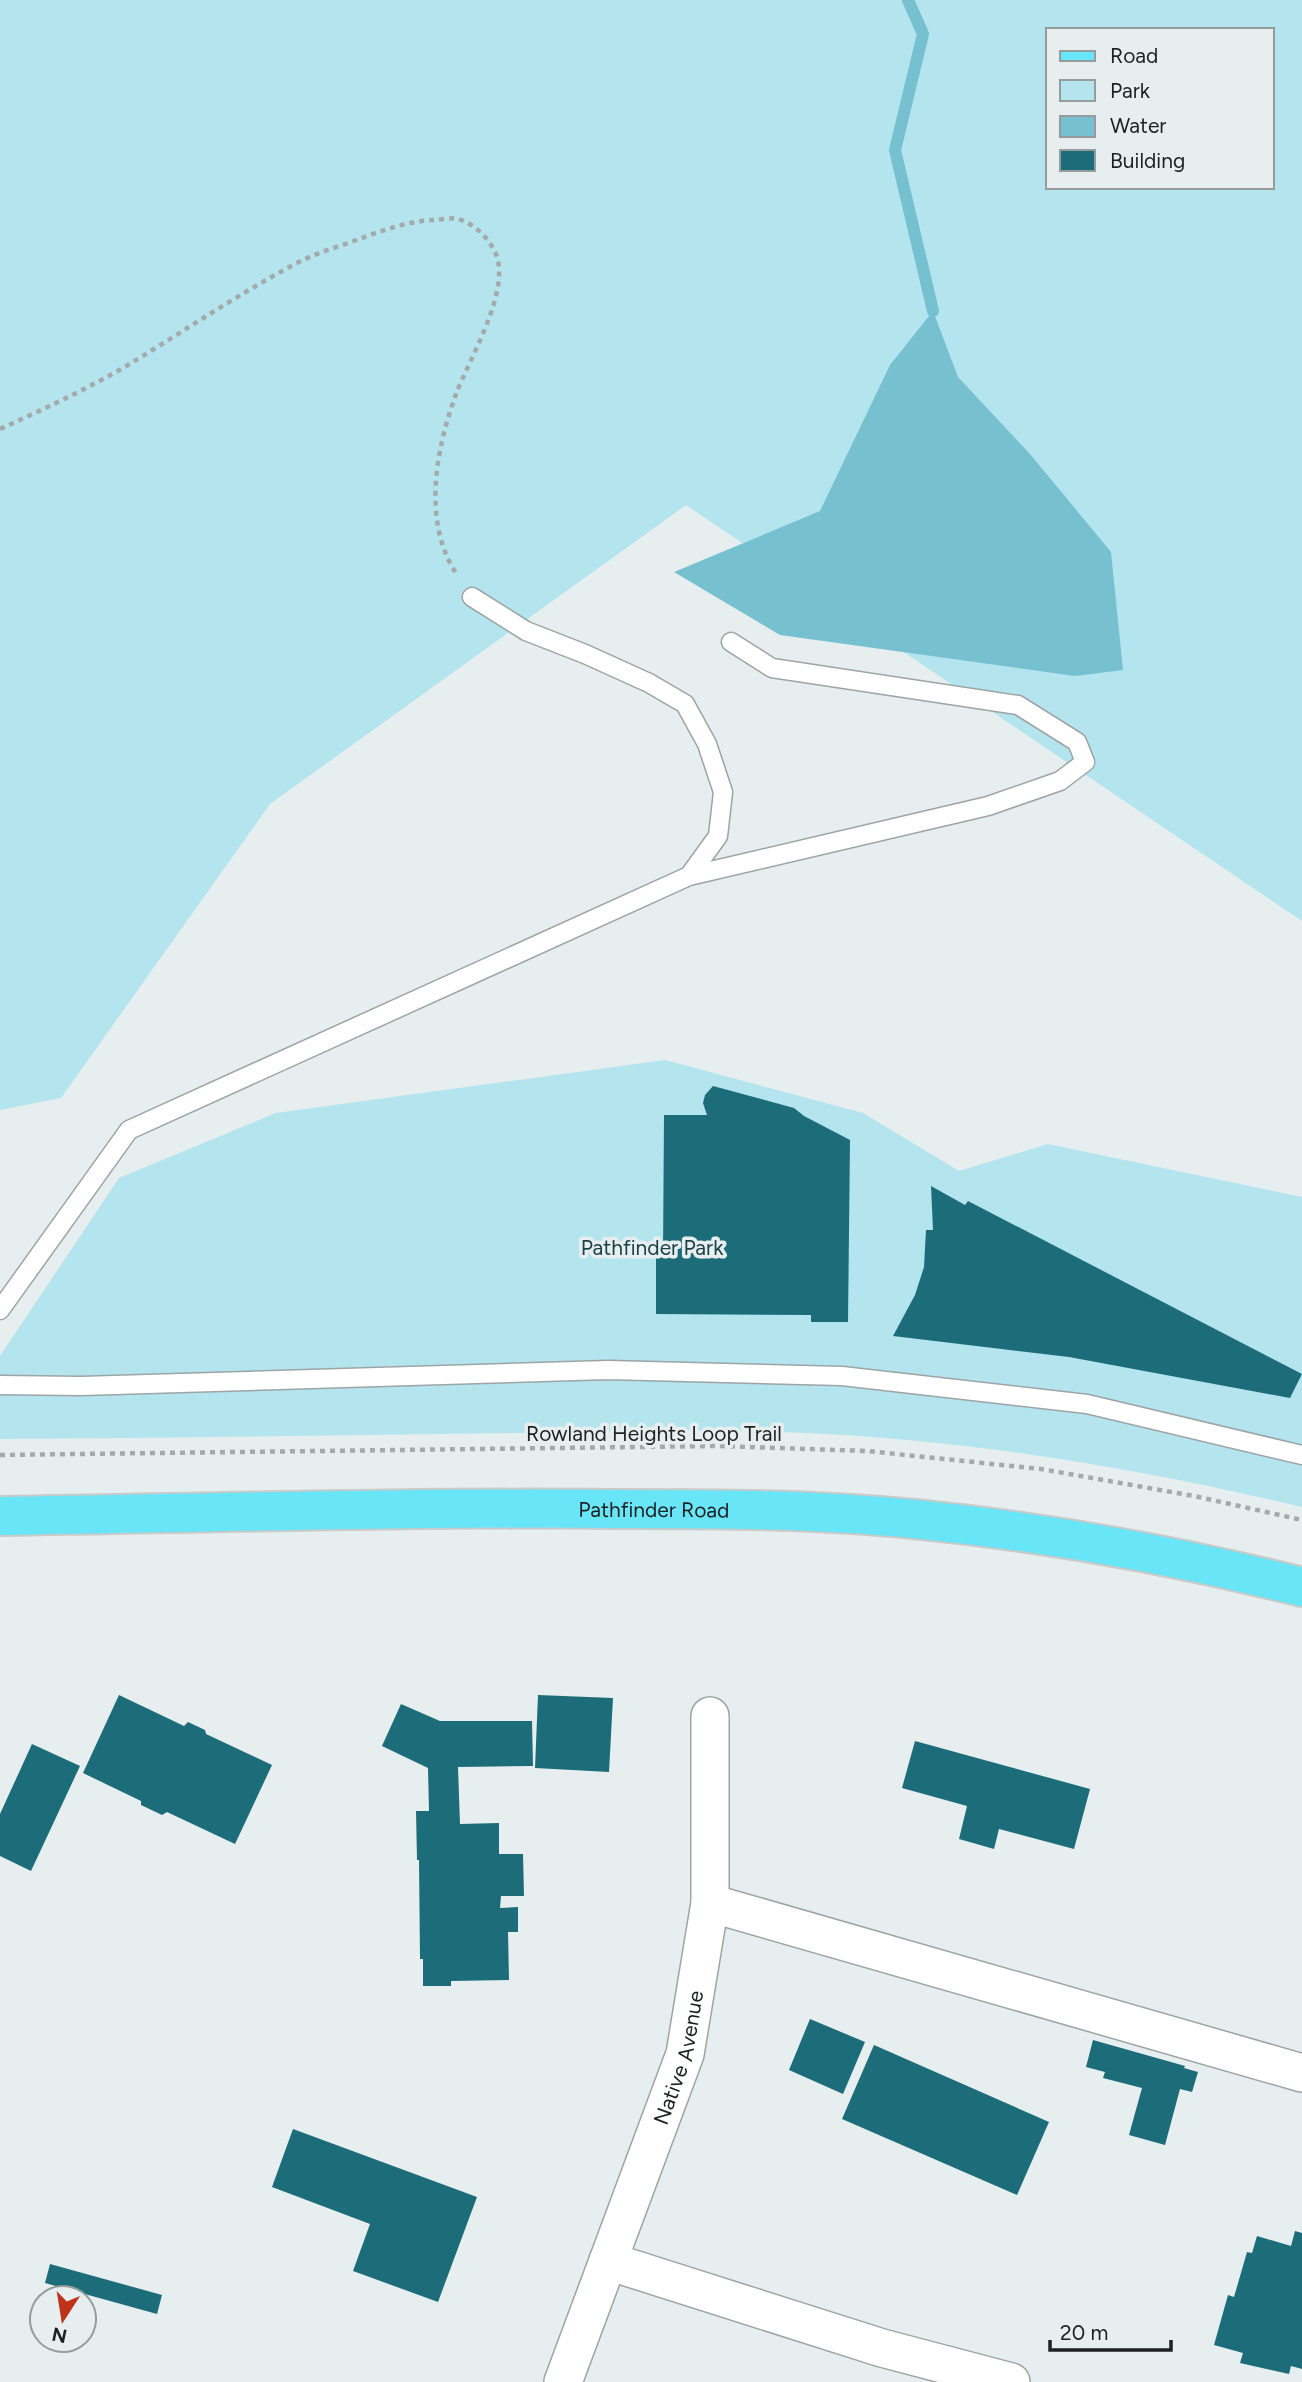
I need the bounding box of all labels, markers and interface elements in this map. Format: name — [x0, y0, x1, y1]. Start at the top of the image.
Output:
legend — [1046, 28, 1274, 189]
text: Road — [1110, 43, 1158, 68]
text: Park — [1110, 78, 1151, 103]
text: Water — [1110, 113, 1166, 138]
text: Building — [1110, 148, 1185, 173]
park label: Pathfinder Park — [581, 1235, 724, 1260]
street label: Rowland Heights Loop Trail — [526, 1421, 782, 1446]
street label: Pathfinder Road — [578, 1496, 730, 1522]
street label: Native Avenue — [647, 1989, 708, 2128]
north arrow — [28, 2284, 98, 2354]
scale bar — [1050, 2308, 1171, 2352]
text: 20 m — [1060, 2320, 1108, 2345]
text: N — [50, 2322, 69, 2348]

